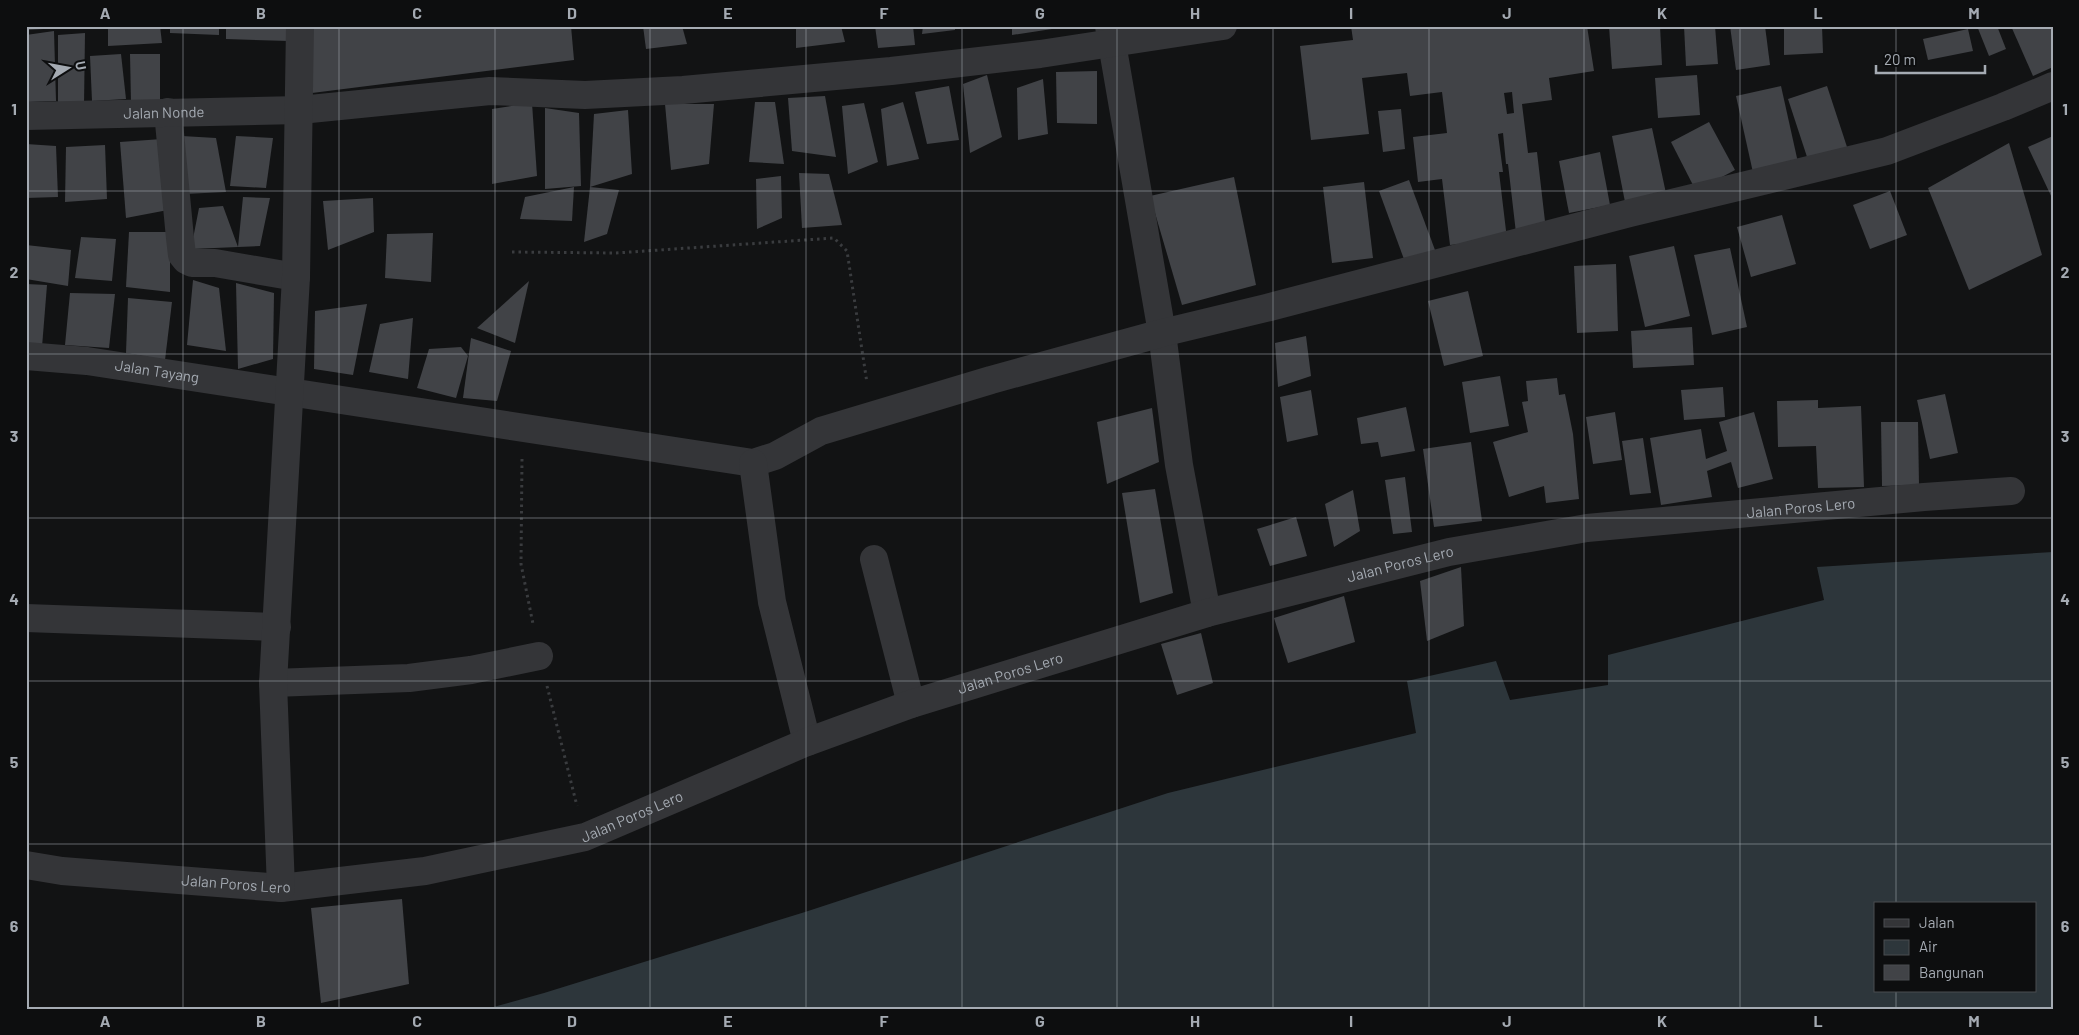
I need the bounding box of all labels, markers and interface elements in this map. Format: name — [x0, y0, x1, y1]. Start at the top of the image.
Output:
text: A — [100, 3, 111, 22]
text: B — [256, 3, 266, 22]
text: C — [412, 3, 422, 22]
text: D — [567, 3, 577, 22]
text: E — [723, 3, 733, 22]
text: F — [880, 3, 889, 22]
text: G — [1035, 3, 1045, 22]
text: H — [1190, 3, 1200, 22]
text: I — [1349, 3, 1353, 22]
text: J — [1502, 3, 1512, 22]
text: K — [1657, 3, 1667, 22]
text: L — [1813, 3, 1823, 22]
text: M — [1968, 3, 1980, 22]
north arrow — [42, 42, 92, 92]
scale bar — [1876, 42, 1985, 74]
text: 20 m — [1884, 50, 1916, 68]
text: U — [72, 59, 90, 72]
text: 1 — [11, 99, 17, 118]
text: 1 — [2062, 99, 2068, 118]
street label: Jalan Nonde — [123, 102, 205, 122]
text: 2 — [10, 262, 19, 281]
text: 2 — [2061, 262, 2070, 281]
street label: Jalan Tayang — [114, 355, 201, 386]
text: 3 — [10, 426, 18, 445]
text: 3 — [2061, 426, 2069, 445]
street label: Jalan Poros Lero — [1746, 493, 1856, 521]
street label: Jalan Poros Lero — [1345, 541, 1455, 585]
text: 4 — [9, 589, 19, 608]
text: 4 — [2060, 589, 2070, 608]
street label: Jalan Poros Lero — [955, 648, 1065, 697]
text: 5 — [10, 752, 19, 771]
text: 5 — [2061, 752, 2070, 771]
street label: Jalan Poros Lero — [578, 786, 686, 846]
street label: Jalan Poros Lero — [181, 870, 291, 896]
legend — [1874, 902, 2036, 992]
text: Jalan — [1919, 913, 1955, 931]
text: 6 — [10, 916, 19, 935]
text: 6 — [2061, 916, 2070, 935]
text: Air — [1919, 937, 1938, 955]
text: Bangunan — [1919, 963, 1984, 981]
text: A — [100, 1011, 111, 1030]
text: B — [256, 1011, 266, 1030]
text: C — [412, 1011, 422, 1030]
text: D — [567, 1011, 577, 1030]
text: E — [723, 1011, 733, 1030]
text: F — [880, 1011, 889, 1030]
text: G — [1035, 1011, 1045, 1030]
text: H — [1190, 1011, 1200, 1030]
text: I — [1349, 1011, 1353, 1030]
text: J — [1502, 1011, 1512, 1030]
text: K — [1657, 1011, 1667, 1030]
text: L — [1813, 1011, 1823, 1030]
text: M — [1968, 1011, 1980, 1030]

